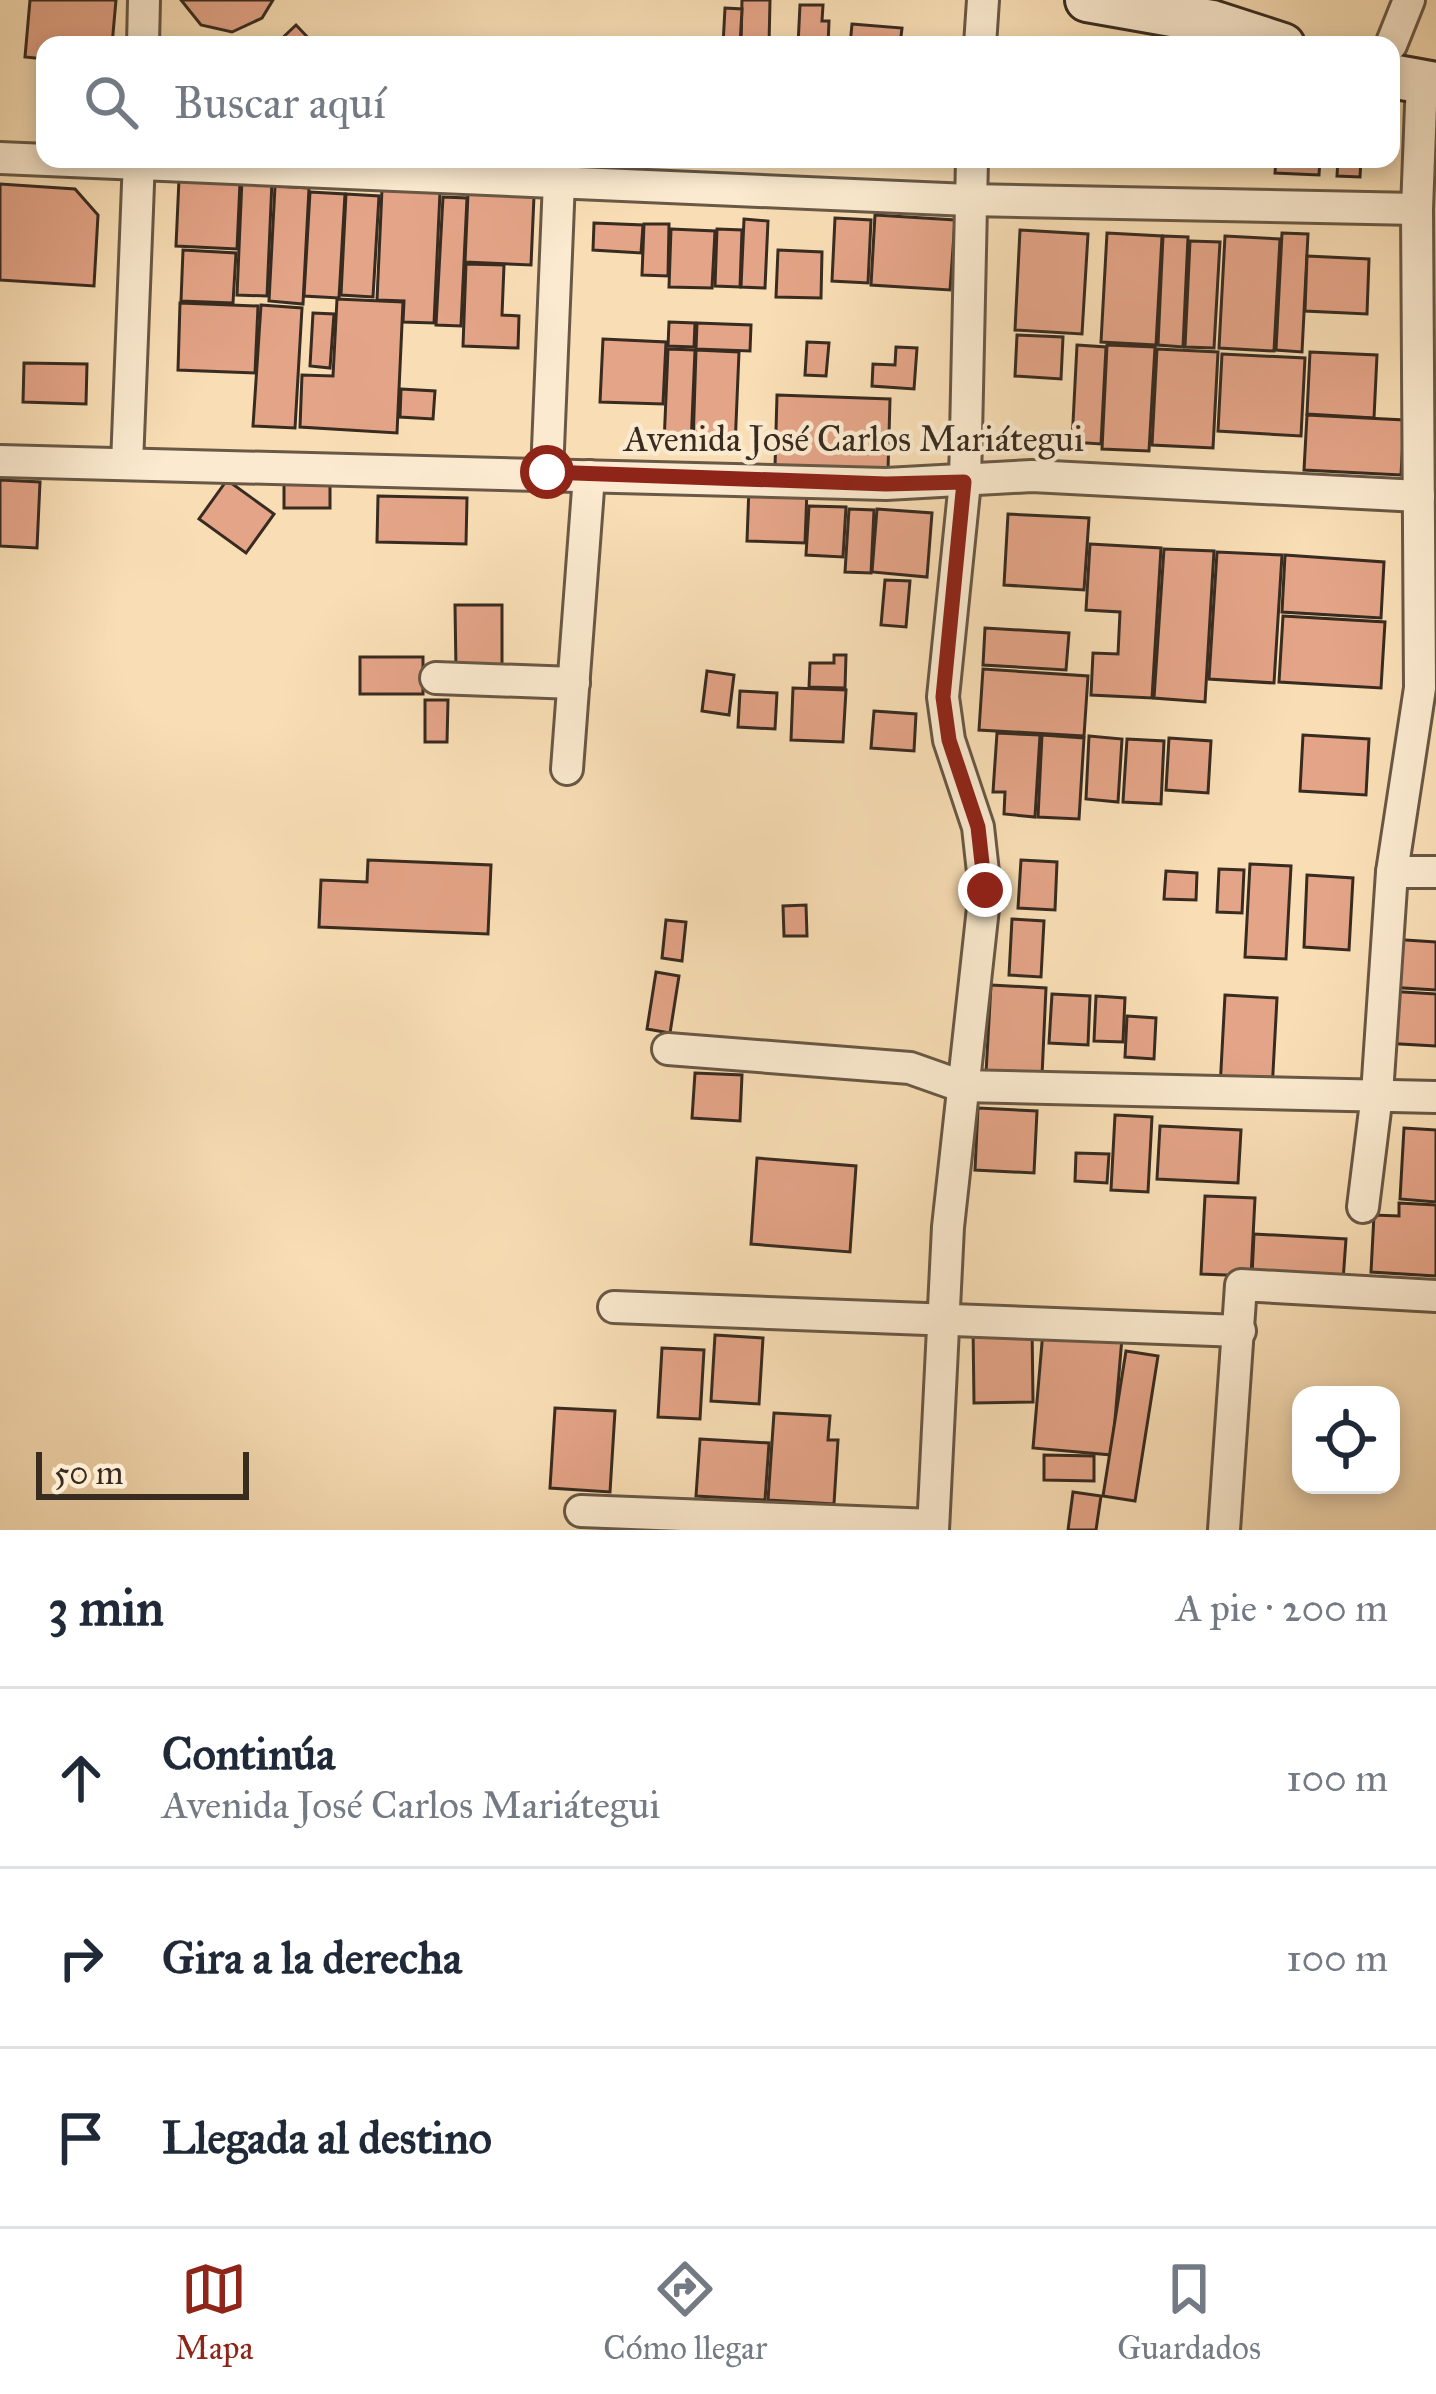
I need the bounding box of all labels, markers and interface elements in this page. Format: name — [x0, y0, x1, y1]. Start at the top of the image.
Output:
search box — [36, 36, 1400, 168]
icon: search — [78, 69, 144, 135]
text: Buscar aquí — [174, 75, 386, 130]
street label: Avenida José Carlos Mariátegui — [622, 417, 1084, 461]
route start — [520, 445, 574, 499]
route end — [958, 863, 1012, 917]
map controls — [1292, 1386, 1400, 1494]
button: locate — [1292, 1386, 1400, 1494]
scale bar — [36, 1446, 249, 1499]
text: 50 m — [54, 1453, 123, 1493]
text: 3 min — [48, 1577, 164, 1639]
text: A pie · 200 m — [1176, 1584, 1388, 1632]
text: Continúa — [162, 1726, 335, 1781]
icon: ahead — [48, 1745, 114, 1811]
text: 100 m — [1286, 1754, 1388, 1802]
text: Avenida José Carlos Mariátegui — [162, 1781, 660, 1829]
icon: right — [48, 1925, 114, 1991]
text: Gira a la derecha — [162, 1930, 462, 1985]
text: 100 m — [1286, 1934, 1388, 1982]
icon: arrive — [48, 2105, 114, 2171]
text: Llegada al destino — [162, 2110, 492, 2165]
tab: Mapa — [175, 2256, 253, 2368]
tab: Cómo llegar — [603, 2256, 767, 2368]
tab: Guardados — [1117, 2256, 1261, 2368]

